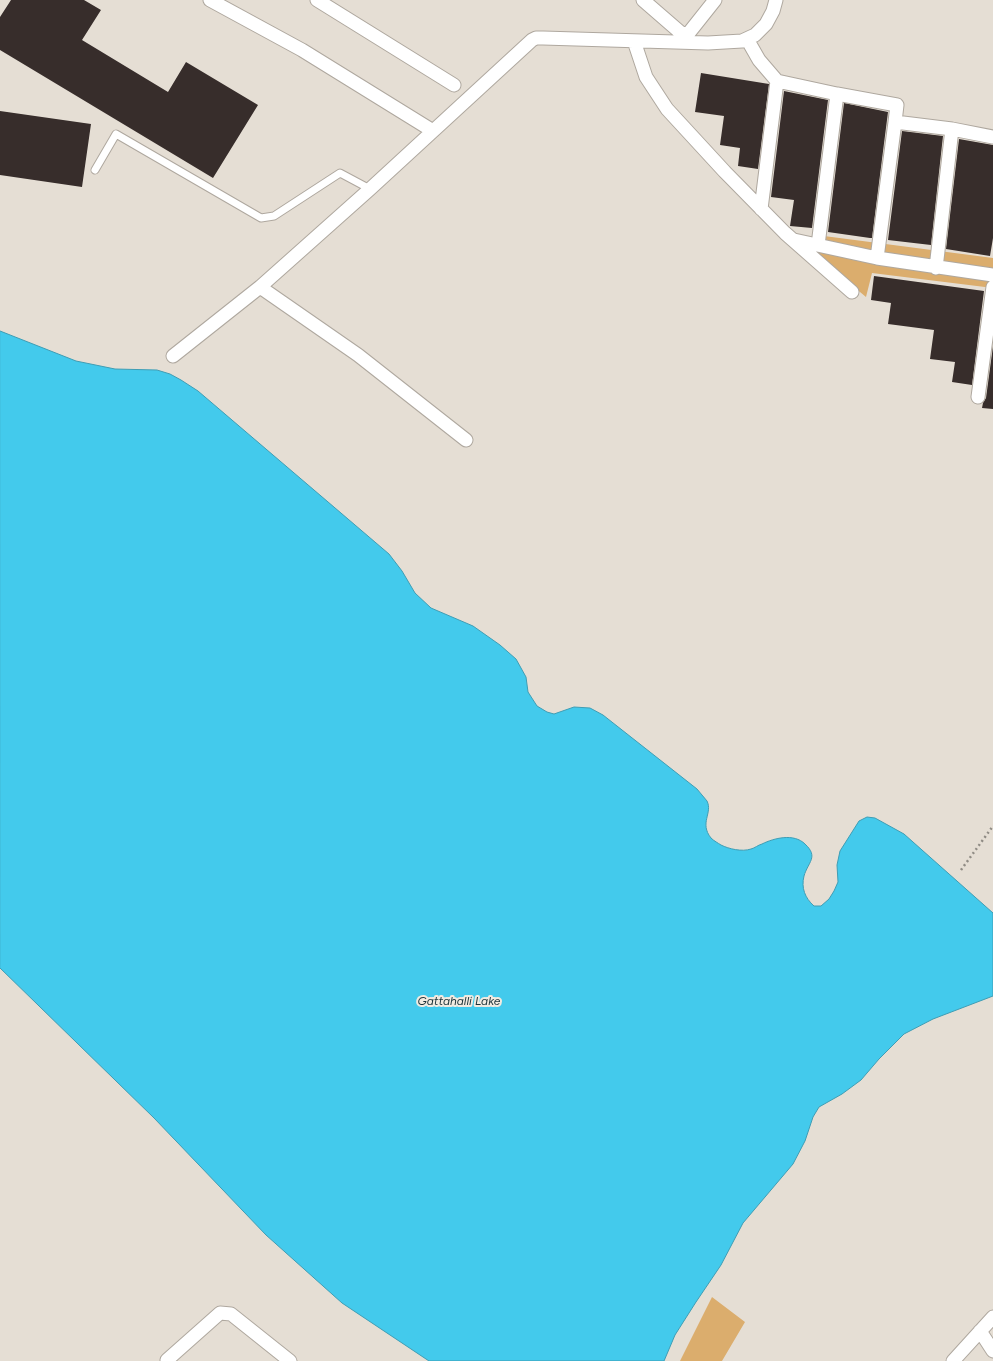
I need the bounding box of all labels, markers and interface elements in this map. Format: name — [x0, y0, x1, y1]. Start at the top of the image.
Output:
water label: Gattahalli Lake — [418, 994, 500, 1008]

